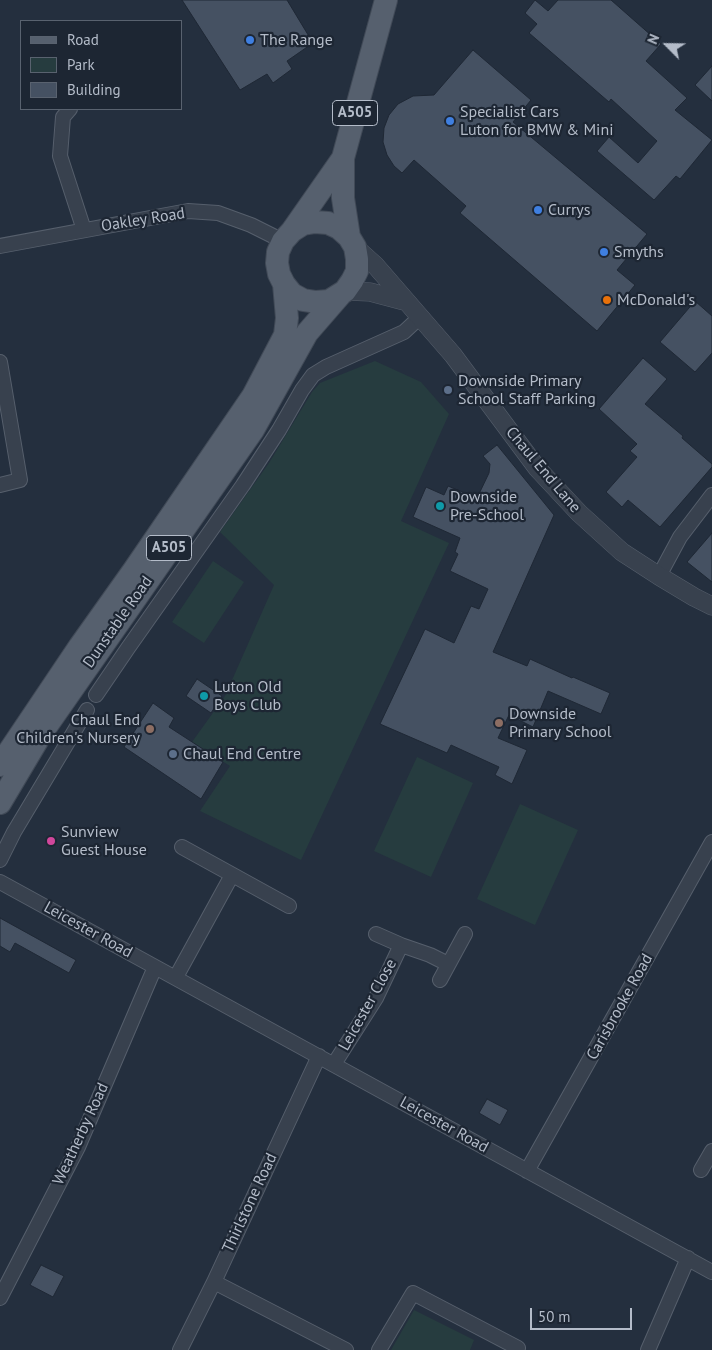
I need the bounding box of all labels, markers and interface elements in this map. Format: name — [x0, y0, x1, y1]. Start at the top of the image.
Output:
legend — [20, 20, 182, 110]
north arrow — [642, 20, 692, 70]
text: Road — [67, 30, 99, 49]
place label: The Range — [260, 30, 333, 50]
text: N — [643, 31, 663, 47]
marker: The Range — [244, 34, 256, 46]
text: Park — [67, 55, 95, 74]
text: Building — [67, 80, 121, 99]
road number: A505 — [332, 100, 378, 126]
place label: Specialist Cars Luton for BMW & Mini — [460, 102, 613, 140]
marker: Specialist Cars Luton for BMW & Mini — [444, 115, 456, 127]
place label: Currys — [548, 200, 591, 220]
street label: Oakley Road — [100, 204, 186, 236]
marker: Currys — [532, 204, 544, 216]
place label: Smyths — [614, 242, 664, 262]
marker: Smyths — [598, 246, 610, 258]
place label: McDonald's — [617, 290, 695, 310]
marker: McDonald's — [601, 294, 613, 306]
place label: Downside Primary School Staff Parking — [458, 371, 596, 409]
marker: Downside Primary School Staff Parking — [442, 384, 454, 396]
street label: Chaul End Lane — [501, 423, 585, 517]
place label: Downside Pre-School — [450, 487, 524, 525]
marker: Downside Pre-School — [434, 500, 446, 512]
road number: A505 — [146, 536, 192, 560]
street label: Dunstable Road — [79, 572, 157, 672]
place label: Luton Old Boys Club — [214, 677, 282, 715]
marker: Luton Old Boys Club — [198, 690, 210, 702]
place label: Downside Primary School — [509, 704, 611, 742]
place label: Chaul End Children's Nursery — [16, 710, 140, 748]
marker: Downside Primary School — [493, 717, 505, 729]
marker: Chaul End Children's Nursery — [144, 723, 156, 735]
place label: Chaul End Centre — [183, 744, 301, 764]
marker: Chaul End Centre — [167, 748, 179, 760]
place label: Sunview Guest House — [61, 822, 147, 860]
marker: Sunview Guest House — [45, 835, 57, 847]
street label: Leicester Road — [40, 898, 136, 962]
street label: Carisbrooke Road — [583, 951, 657, 1063]
street label: Leicester Close — [335, 956, 401, 1054]
street label: Weatherby Road — [49, 1080, 113, 1188]
street label: Leicester Road — [396, 1093, 492, 1157]
street label: Thirlstone Road — [219, 1150, 281, 1256]
scale bar — [532, 1298, 634, 1330]
text: 50 m — [538, 1307, 571, 1326]

